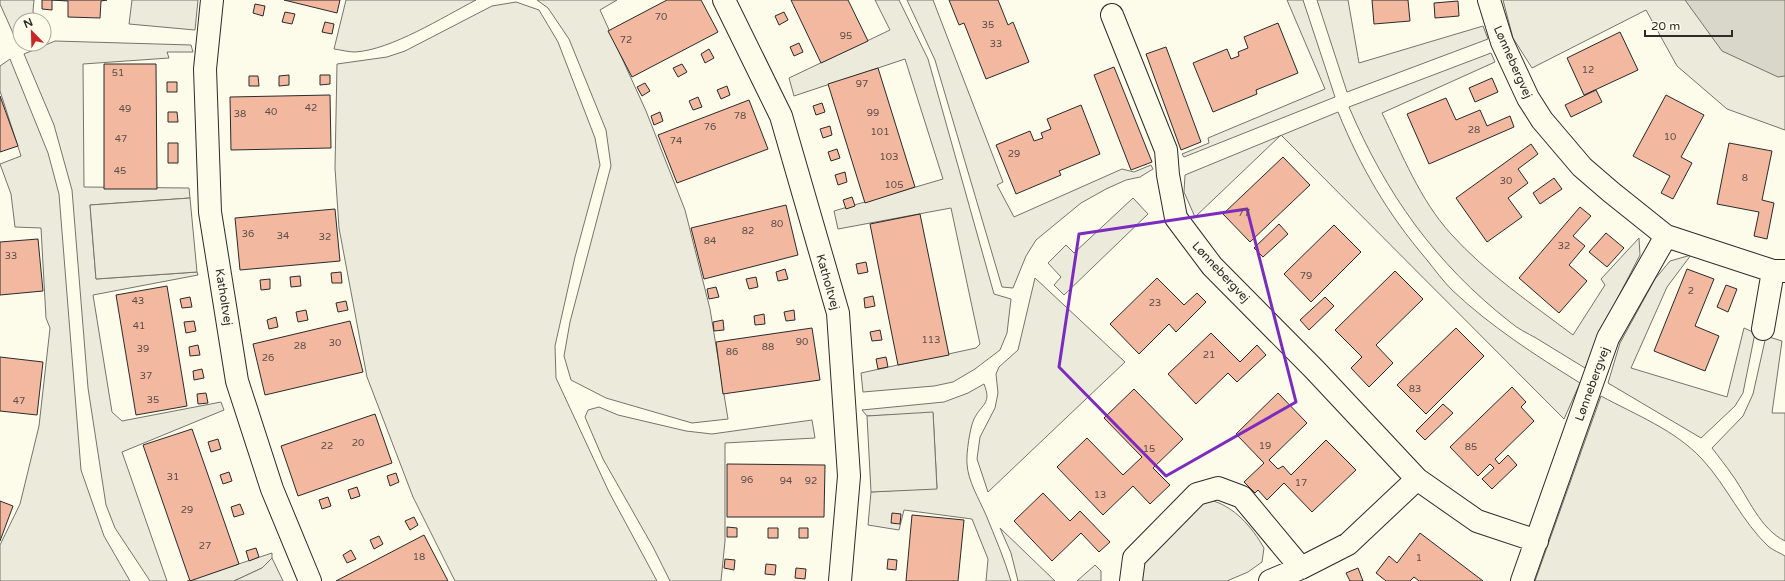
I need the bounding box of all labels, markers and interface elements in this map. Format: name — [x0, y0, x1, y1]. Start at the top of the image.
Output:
house number: 70 — [655, 11, 667, 23]
north arrow — [12, 12, 52, 52]
scale bar — [1645, 12, 1732, 38]
text: N — [22, 16, 35, 31]
house number: 35 — [982, 19, 994, 31]
text: 20 m — [1651, 19, 1680, 33]
street label: Lønnebergvej — [1491, 23, 1535, 101]
house number: 95 — [840, 30, 852, 42]
house number: 72 — [620, 34, 632, 46]
house number: 33 — [990, 38, 1002, 50]
house number: 12 — [1582, 64, 1594, 76]
house number: 51 — [112, 67, 124, 79]
house number: 97 — [856, 78, 868, 90]
house number: 42 — [305, 102, 317, 114]
house number: 49 — [119, 103, 131, 115]
house number: 40 — [265, 106, 277, 118]
house number: 99 — [867, 107, 879, 119]
house number: 38 — [234, 108, 246, 120]
house number: 78 — [734, 110, 746, 122]
house number: 76 — [704, 121, 716, 133]
house number: 28 — [1468, 124, 1480, 136]
house number: 101 — [871, 126, 889, 138]
house number: 10 — [1664, 131, 1676, 143]
house number: 47 — [115, 133, 127, 145]
house number: 74 — [670, 135, 682, 147]
house number: 29 — [1008, 148, 1020, 160]
house number: 103 — [880, 151, 898, 163]
house number: 45 — [114, 165, 126, 177]
house number: 8 — [1742, 172, 1748, 184]
house number: 30 — [1500, 175, 1512, 187]
house number: 105 — [885, 179, 903, 191]
house number: 77 — [1238, 207, 1250, 219]
house number: 80 — [771, 218, 783, 230]
house number: 82 — [742, 225, 754, 237]
house number: 36 — [242, 228, 254, 240]
house number: 34 — [277, 230, 289, 242]
house number: 32 — [319, 231, 331, 243]
house number: 84 — [704, 235, 716, 247]
street label: Lønnebergvej — [1189, 239, 1253, 305]
house number: 32 — [1558, 240, 1570, 252]
house number: 33 — [5, 250, 17, 262]
street label: Katholtvej — [813, 252, 843, 312]
street label: Katholtvej — [213, 268, 235, 326]
house number: 79 — [1300, 270, 1312, 282]
house number: 2 — [1688, 285, 1694, 297]
house number: 43 — [132, 295, 144, 307]
house number: 23 — [1149, 297, 1161, 309]
house number: 41 — [133, 320, 145, 332]
house number: 113 — [922, 334, 940, 346]
house number: 90 — [796, 336, 808, 348]
house number: 30 — [329, 337, 341, 349]
house number: 28 — [294, 340, 306, 352]
house number: 88 — [762, 341, 774, 353]
house number: 39 — [137, 343, 149, 355]
street label: Lønnebergvej — [1572, 345, 1612, 423]
house number: 86 — [726, 346, 738, 358]
house number: 21 — [1203, 349, 1215, 361]
house number: 26 — [262, 352, 274, 364]
house number: 37 — [140, 370, 152, 382]
house number: 83 — [1409, 383, 1421, 395]
house number: 35 — [147, 394, 159, 406]
house number: 47 — [13, 395, 25, 407]
house number: 20 — [352, 437, 364, 449]
house number: 22 — [321, 440, 333, 452]
house number: 19 — [1259, 440, 1271, 452]
house number: 85 — [1465, 441, 1477, 453]
house number: 15 — [1143, 443, 1155, 455]
house number: 31 — [167, 471, 179, 483]
house number: 96 — [741, 474, 753, 486]
house number: 94 — [780, 475, 792, 487]
house number: 92 — [805, 475, 817, 487]
house number: 17 — [1295, 477, 1307, 489]
house number: 13 — [1094, 489, 1106, 501]
house number: 29 — [181, 504, 193, 516]
house number: 27 — [199, 540, 211, 552]
house number: 18 — [413, 551, 425, 563]
house number: 1 — [1416, 552, 1422, 564]

